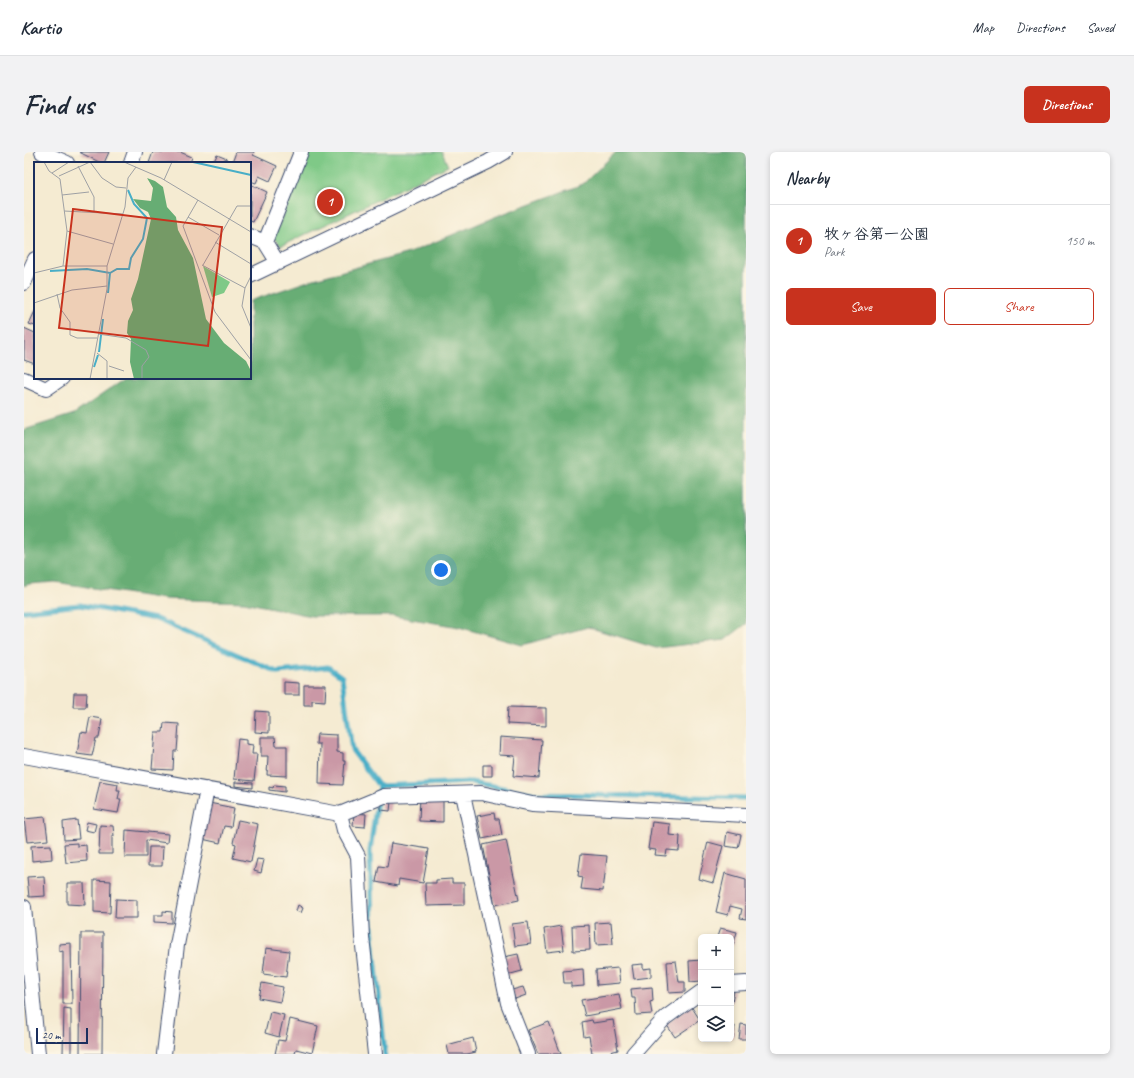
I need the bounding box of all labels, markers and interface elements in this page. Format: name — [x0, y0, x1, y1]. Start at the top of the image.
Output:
text: Kartio — [20, 16, 61, 40]
text: Map — [973, 19, 994, 36]
text: Directions — [1016, 19, 1065, 36]
text: Saved — [1087, 19, 1114, 36]
button: Directions — [1024, 86, 1110, 123]
text: Find us — [24, 87, 94, 122]
inset map — [34, 162, 251, 379]
text: Nearby — [786, 168, 829, 189]
pin: 1 — [317, 187, 343, 217]
text: 牧ヶ谷第一公園 — [824, 225, 929, 244]
text: 1 — [796, 233, 802, 249]
text: 150 m — [1066, 233, 1094, 249]
text: Park — [824, 244, 845, 260]
button: Save — [786, 288, 936, 325]
button: Share — [944, 288, 1094, 325]
your location — [431, 560, 451, 580]
map controls — [698, 934, 734, 1042]
button: + — [698, 934, 734, 970]
button: − — [698, 970, 734, 1006]
button: layers — [698, 1006, 734, 1042]
scale bar — [36, 1026, 88, 1045]
text: 20 m — [42, 1028, 61, 1042]

